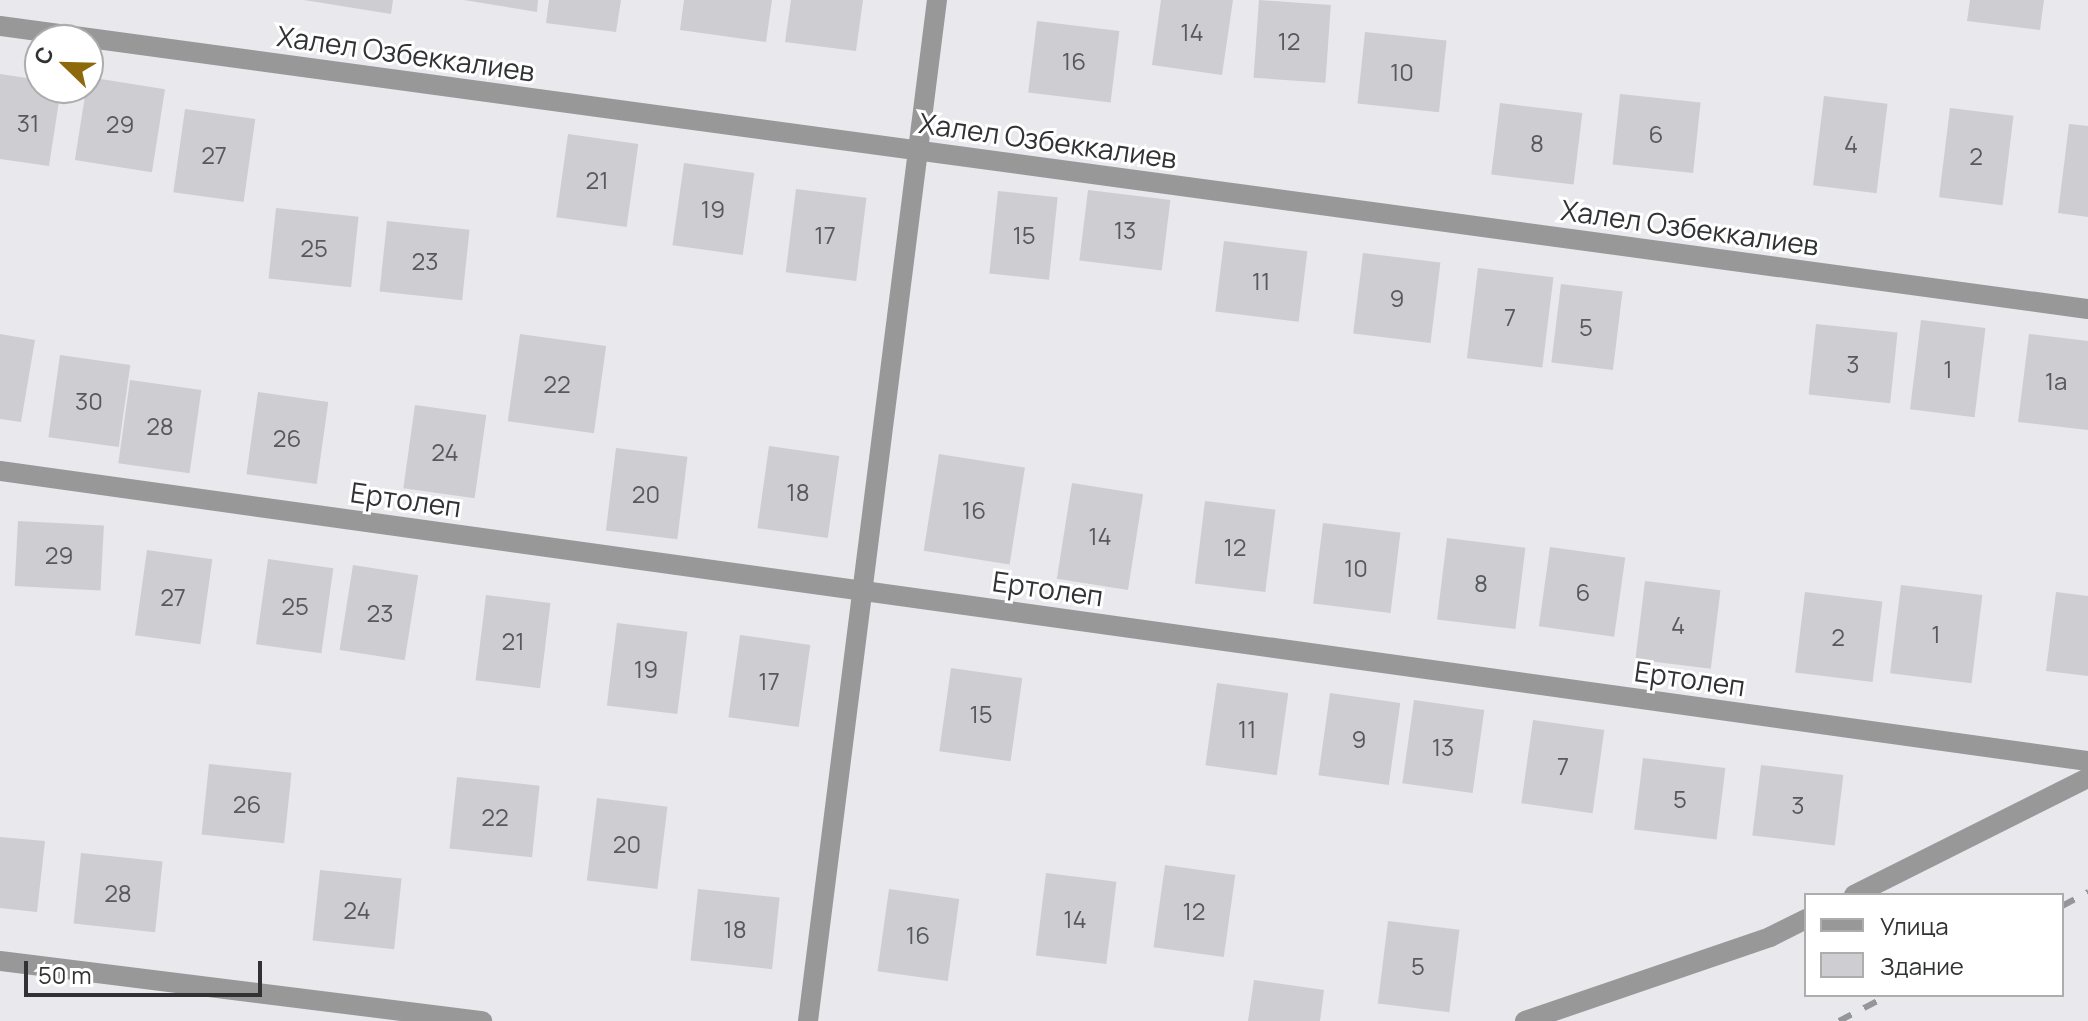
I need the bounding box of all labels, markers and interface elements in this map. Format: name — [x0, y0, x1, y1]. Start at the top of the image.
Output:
street label: Халел Озбеккалиев — [275, 18, 537, 88]
house number: 14 — [1180, 18, 1204, 46]
north arrow — [24, 24, 104, 104]
house number: 12 — [1277, 27, 1301, 55]
text: С — [27, 42, 61, 69]
house number: 16 — [1062, 47, 1086, 75]
house number: 10 — [1390, 58, 1414, 86]
street label: Халел Озбеккалиев — [917, 105, 1179, 175]
house number: 31 — [17, 109, 39, 137]
house number: 29 — [106, 110, 134, 138]
house number: 6 — [1649, 120, 1663, 148]
house number: 8 — [1530, 129, 1544, 157]
house number: 4 — [1844, 130, 1858, 158]
house number: 27 — [201, 141, 227, 169]
house number: 2 — [1969, 142, 1983, 170]
house number: 21 — [585, 166, 609, 194]
street label: Халел Озбеккалиев — [1559, 192, 1821, 262]
house number: 19 — [701, 195, 725, 223]
house number: 13 — [1114, 216, 1136, 244]
house number: 17 — [814, 221, 836, 249]
house number: 15 — [1012, 221, 1036, 249]
house number: 25 — [300, 234, 328, 262]
house number: 23 — [412, 247, 438, 275]
house number: 11 — [1252, 267, 1270, 295]
house number: 9 — [1390, 284, 1404, 312]
house number: 7 — [1504, 303, 1516, 331]
house number: 5 — [1579, 313, 1593, 341]
house number: 3 — [1846, 350, 1860, 378]
house number: 1 — [1943, 355, 1953, 383]
house number: 1а — [2045, 367, 2067, 395]
house number: 22 — [543, 370, 571, 398]
house number: 30 — [75, 387, 103, 415]
house number: 28 — [146, 412, 174, 440]
house number: 26 — [273, 424, 301, 452]
house number: 24 — [431, 438, 459, 466]
street label: Ертолеп — [348, 475, 464, 523]
house number: 18 — [786, 478, 810, 506]
house number: 20 — [632, 480, 660, 508]
house number: 16 — [962, 496, 986, 524]
house number: 14 — [1088, 522, 1112, 550]
house number: 12 — [1223, 533, 1247, 561]
house number: 29 — [45, 541, 73, 569]
house number: 10 — [1344, 554, 1368, 582]
street label: Ертолеп — [990, 564, 1106, 612]
house number: 8 — [1474, 569, 1488, 597]
house number: 6 — [1576, 578, 1590, 606]
house number: 27 — [160, 583, 186, 611]
house number: 25 — [281, 592, 309, 620]
house number: 23 — [367, 599, 393, 627]
house number: 4 — [1671, 611, 1685, 639]
house number: 1 — [1931, 620, 1941, 648]
house number: 2 — [1831, 623, 1845, 651]
house number: 21 — [501, 627, 525, 655]
street label: Ертолеп — [1632, 654, 1748, 702]
house number: 19 — [634, 655, 658, 683]
house number: 17 — [758, 667, 780, 695]
house number: 15 — [969, 700, 993, 728]
house number: 11 — [1238, 715, 1256, 743]
house number: 9 — [1352, 725, 1366, 753]
house number: 13 — [1432, 733, 1454, 761]
house number: 7 — [1557, 752, 1569, 780]
house number: 5 — [1673, 785, 1687, 813]
house number: 26 — [233, 790, 261, 818]
house number: 3 — [1791, 791, 1805, 819]
house number: 22 — [481, 803, 509, 831]
house number: 20 — [613, 830, 641, 858]
house number: 28 — [104, 879, 132, 907]
legend — [1804, 893, 2064, 997]
house number: 24 — [343, 896, 371, 924]
house number: 12 — [1182, 897, 1206, 925]
house number: 14 — [1063, 905, 1087, 933]
text: Улица — [1880, 909, 1949, 942]
house number: 18 — [723, 915, 747, 943]
house number: 16 — [906, 921, 930, 949]
scale bar — [28, 945, 266, 995]
text: Здание — [1880, 949, 1964, 982]
house number: 5 — [1411, 952, 1425, 980]
text: 50 m — [38, 958, 92, 991]

